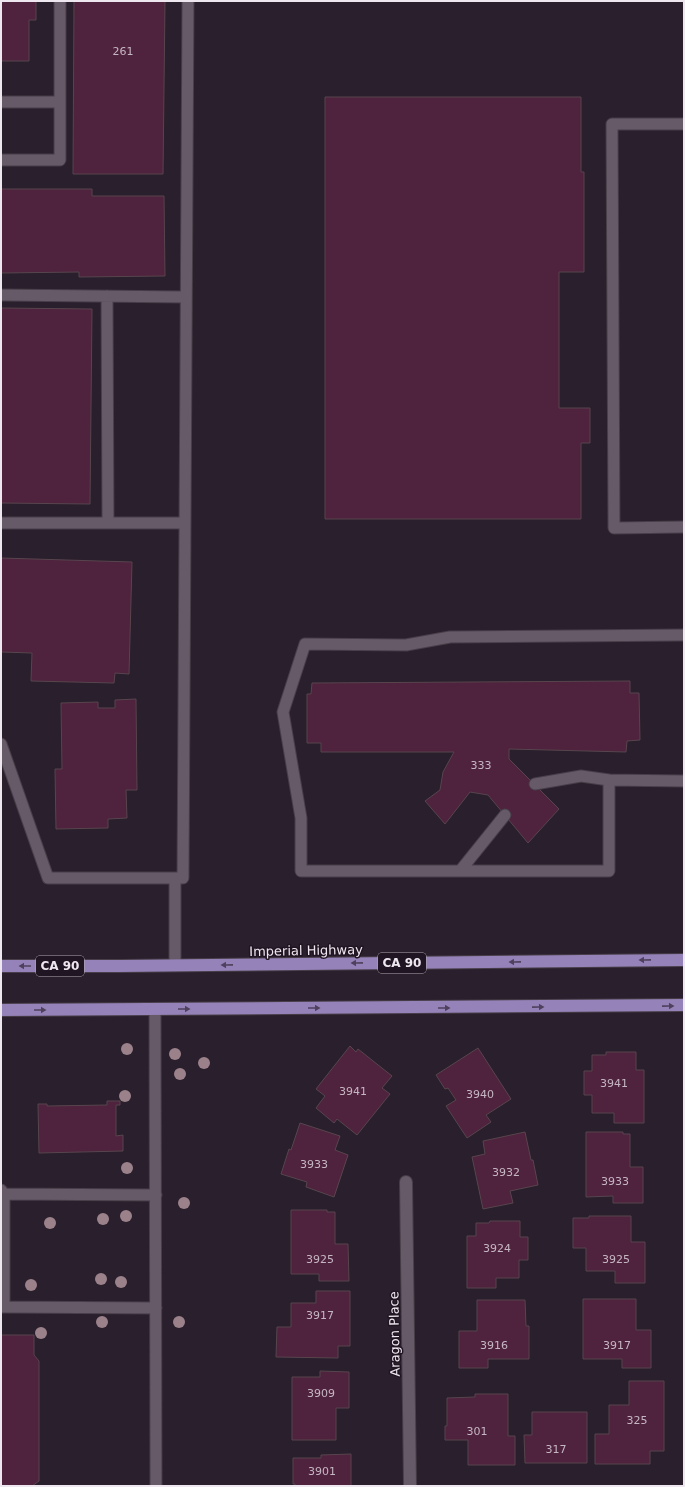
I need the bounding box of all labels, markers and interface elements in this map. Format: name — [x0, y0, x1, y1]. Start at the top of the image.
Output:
house number: 261 — [113, 45, 134, 58]
house number: 333 — [471, 759, 492, 772]
street label: Imperial Highway — [249, 942, 363, 959]
road number: CA 90 — [378, 953, 426, 973]
road number: CA 90 — [36, 956, 84, 976]
one-way arrow — [638, 957, 651, 963]
one-way arrow — [508, 959, 521, 965]
one-way arrow — [350, 960, 363, 966]
one-way arrow — [220, 962, 233, 968]
one-way arrow — [18, 963, 31, 969]
one-way arrow — [662, 1002, 674, 1009]
one-way arrow — [532, 1004, 545, 1010]
one-way arrow — [308, 1005, 321, 1011]
one-way arrow — [438, 1005, 451, 1011]
one-way arrow — [34, 1006, 46, 1013]
one-way arrow — [178, 1006, 191, 1012]
house number: 3941 — [600, 1077, 628, 1090]
house number: 3941 — [339, 1085, 367, 1098]
house number: 3940 — [466, 1088, 494, 1101]
house number: 3933 — [300, 1158, 328, 1171]
house number: 3932 — [492, 1166, 520, 1179]
house number: 3933 — [601, 1175, 629, 1188]
house number: 3924 — [483, 1242, 511, 1255]
house number: 3925 — [306, 1253, 334, 1266]
house number: 3925 — [602, 1253, 630, 1266]
street label: Aragon Place — [386, 1291, 403, 1377]
house number: 3917 — [306, 1309, 334, 1322]
house number: 3916 — [480, 1339, 508, 1352]
house number: 3917 — [603, 1339, 631, 1352]
house number: 3909 — [307, 1387, 335, 1400]
house number: 325 — [627, 1414, 648, 1427]
house number: 301 — [467, 1425, 488, 1438]
house number: 317 — [546, 1443, 567, 1456]
house number: 3901 — [308, 1465, 336, 1478]

